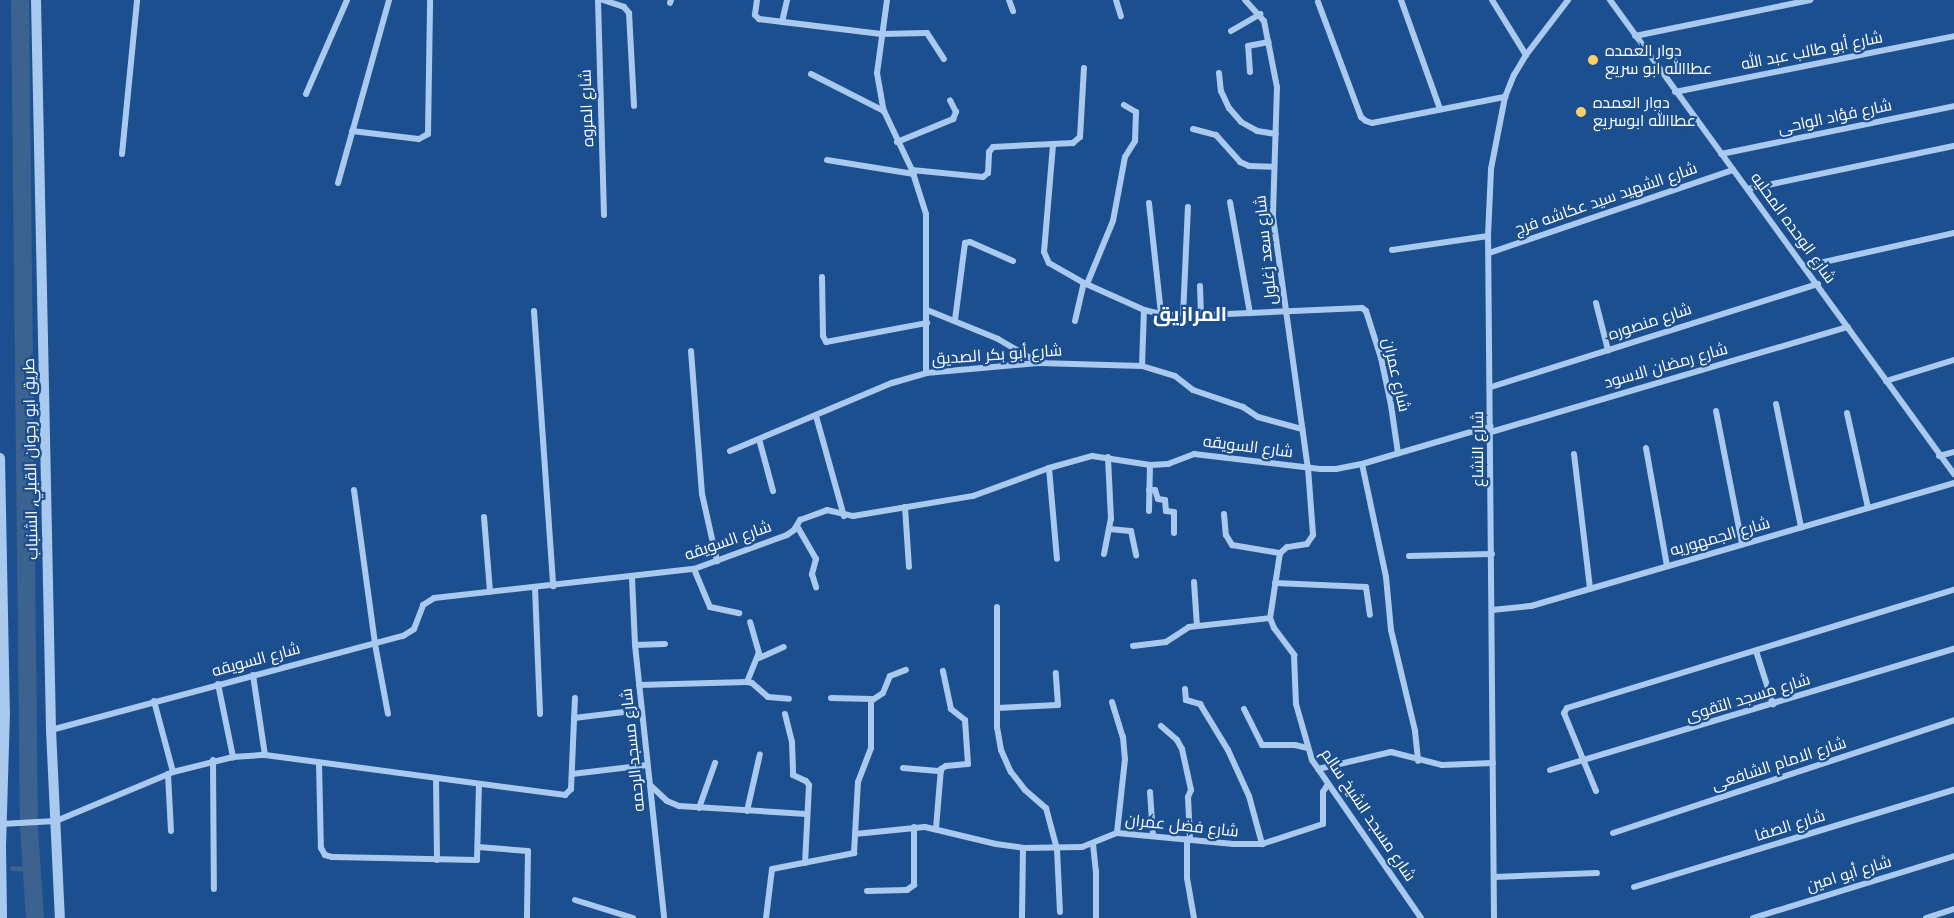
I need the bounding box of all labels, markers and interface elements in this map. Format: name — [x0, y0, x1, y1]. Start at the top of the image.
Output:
street label: شارع أبو طالب عبد الله — [1740, 28, 1884, 74]
place label: دوار العمده عطاالله ابو سريع — [1605, 41, 1712, 79]
marker: دوار العمده عطاالله ابو سريع — [1586, 53, 1600, 67]
street label: شارع المروه — [576, 69, 598, 147]
place label: دوار العمده عطاالله ابوسريع — [1593, 93, 1696, 131]
street label: شارع فؤاد الواحى — [1776, 96, 1894, 138]
marker: دوار العمده عطاالله ابوسريع — [1574, 105, 1588, 119]
street label: شارع الشهيد سيد عكاشه فرج — [1512, 159, 1700, 239]
street label: شارع الوحده المحليه — [1746, 169, 1840, 287]
street label: شارع سعد زغلول — [1251, 194, 1281, 306]
street label: شارع منصوره — [1606, 299, 1694, 345]
district label: المرازيق — [1153, 302, 1227, 326]
street label: شارع عمران — [1378, 336, 1414, 414]
street label: شارع رمضان الاسود — [1602, 339, 1730, 393]
street label: شارع أبو بكر الصديق — [931, 341, 1063, 369]
street label: طريق ابو رجوان القبلي, الشنباب — [20, 358, 42, 560]
street label: شارع النشاع — [1468, 411, 1488, 487]
street label: شارع السويقه — [1202, 432, 1294, 462]
street label: شارع الجمهوريه — [1668, 514, 1772, 560]
street label: شارع السويقه — [682, 517, 774, 565]
street label: شارع السويقه — [210, 639, 302, 681]
street label: شارع مسجد التقوى — [1684, 670, 1812, 726]
street label: شارع مسجد الرحمه — [617, 687, 649, 813]
street label: شارع الامام الشافعى — [1709, 733, 1849, 795]
street label: شارع مسجد الشيخ سالم — [1316, 745, 1420, 885]
street label: شارع الصفا — [1752, 806, 1828, 846]
street label: شارع فضل عمران — [1124, 810, 1240, 842]
street label: شارع أبو امين — [1804, 852, 1894, 896]

